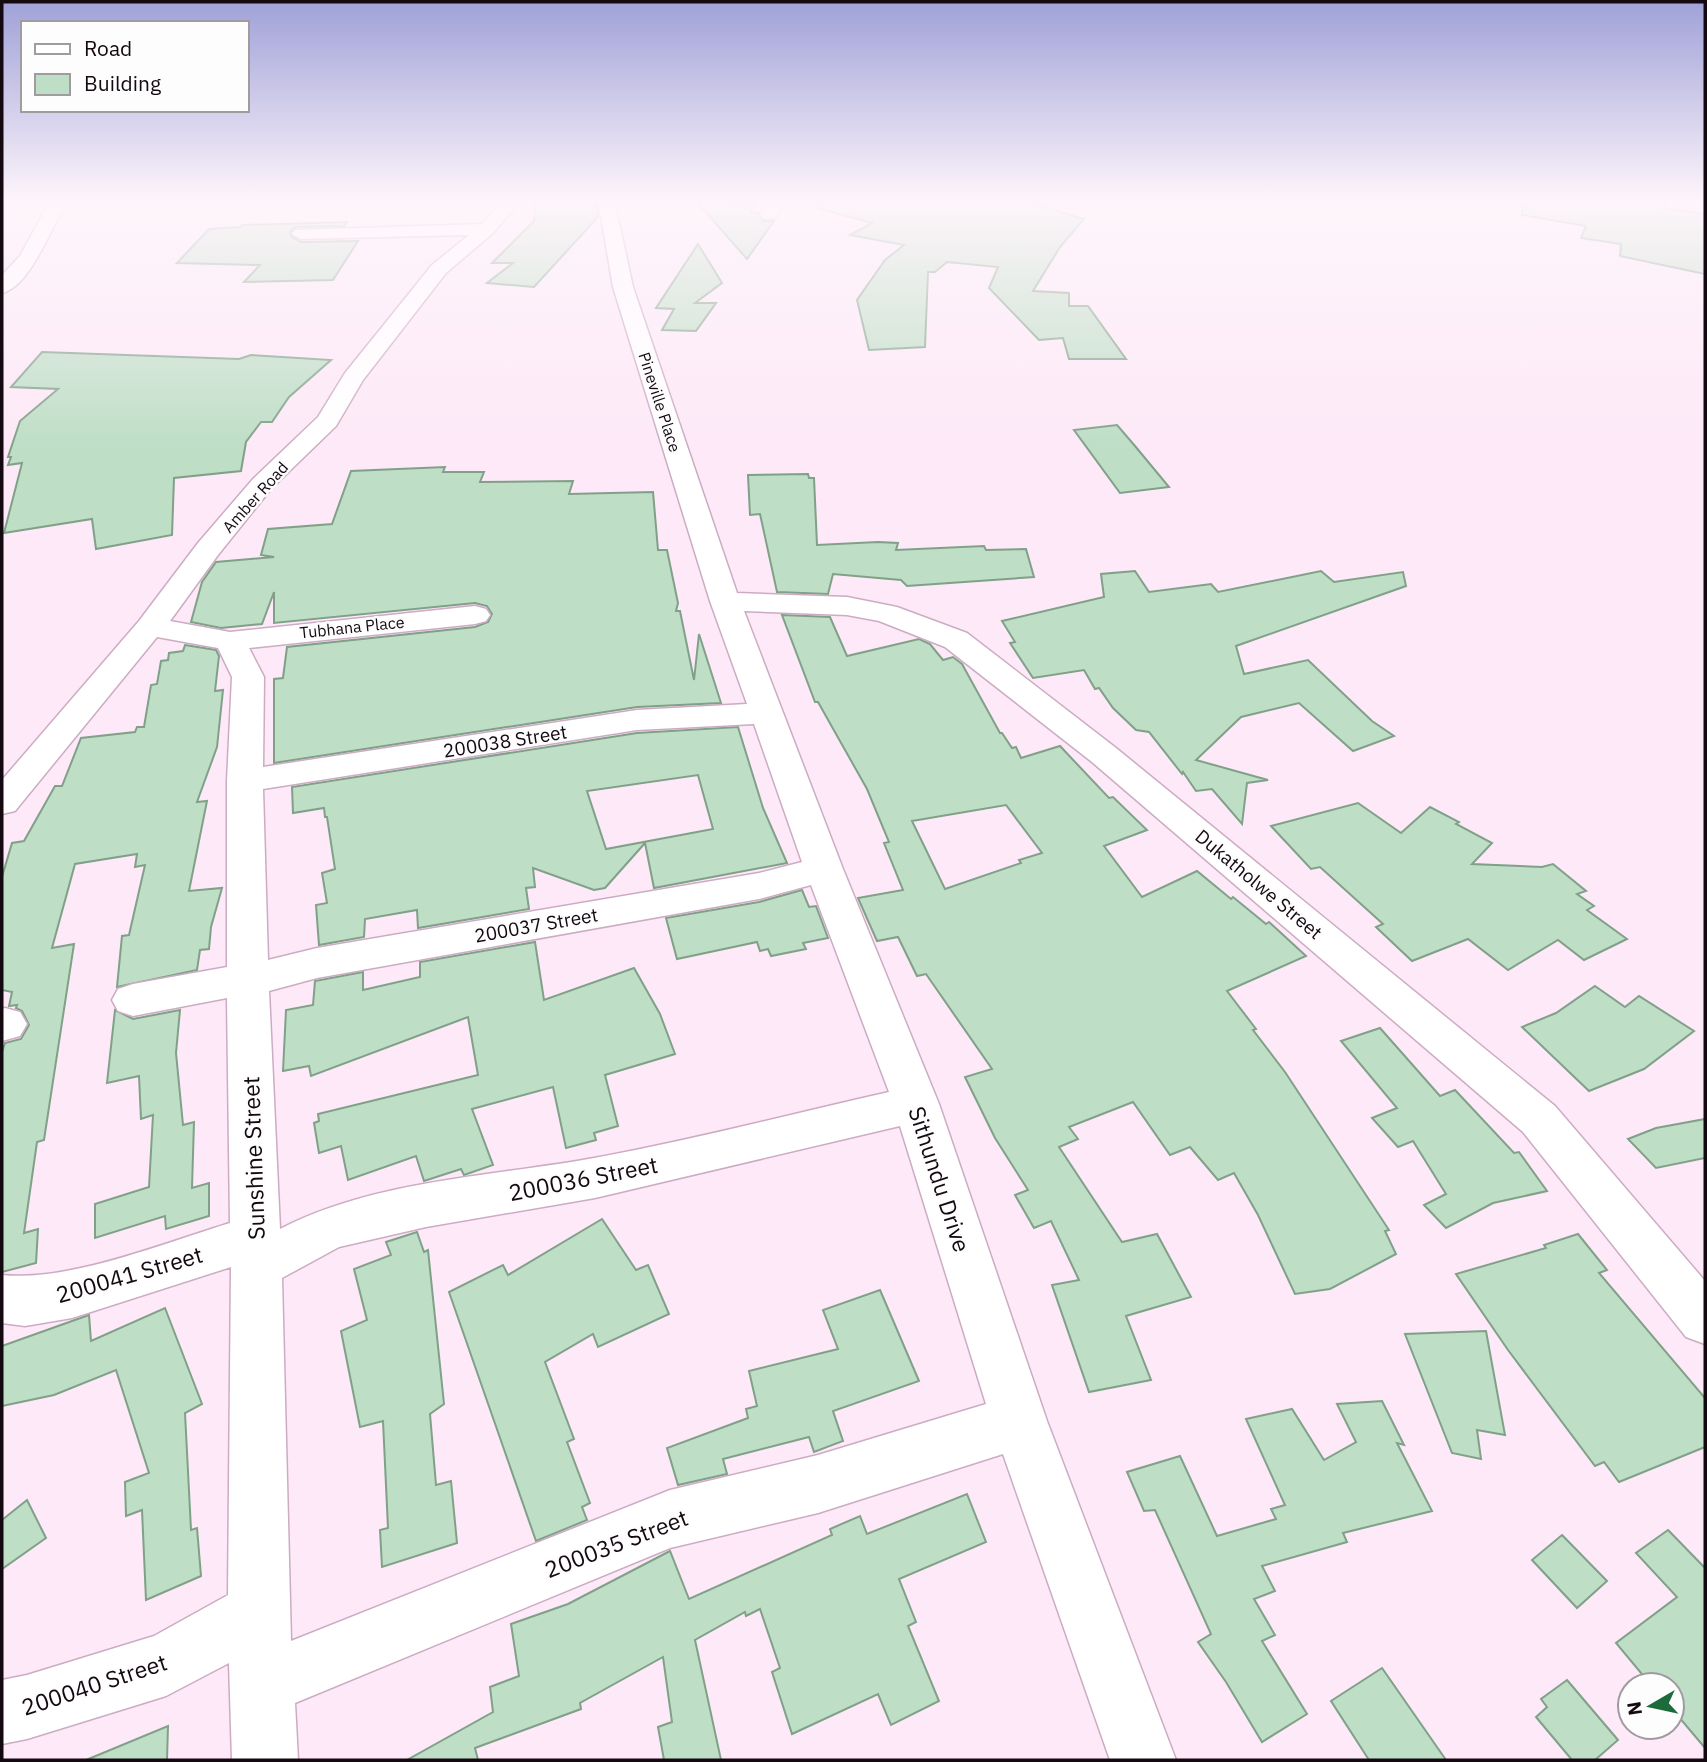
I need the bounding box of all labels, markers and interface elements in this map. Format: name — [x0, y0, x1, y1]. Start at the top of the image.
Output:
legend — [21, 21, 248, 112]
text: Road — [84, 34, 132, 62]
text: Building — [84, 69, 161, 97]
street label: Pineville Place — [634, 350, 686, 455]
street label: Amber Road — [218, 457, 292, 537]
street label: Tubhana Place — [299, 612, 406, 642]
street label: 200038 Street — [441, 719, 569, 763]
street label: Dukatholwe Street — [1191, 824, 1327, 944]
street label: 200037 Street — [472, 902, 600, 948]
street label: Sunshine Street — [235, 1076, 271, 1240]
street label: Sithundu Drive — [902, 1102, 978, 1256]
street label: 200036 Street — [506, 1149, 660, 1207]
street label: 200041 Street — [52, 1239, 206, 1309]
street label: 200035 Street — [540, 1502, 692, 1584]
street label: 200040 Street — [17, 1646, 171, 1722]
north arrow — [1616, 1671, 1686, 1741]
text: N — [1621, 1700, 1647, 1717]

